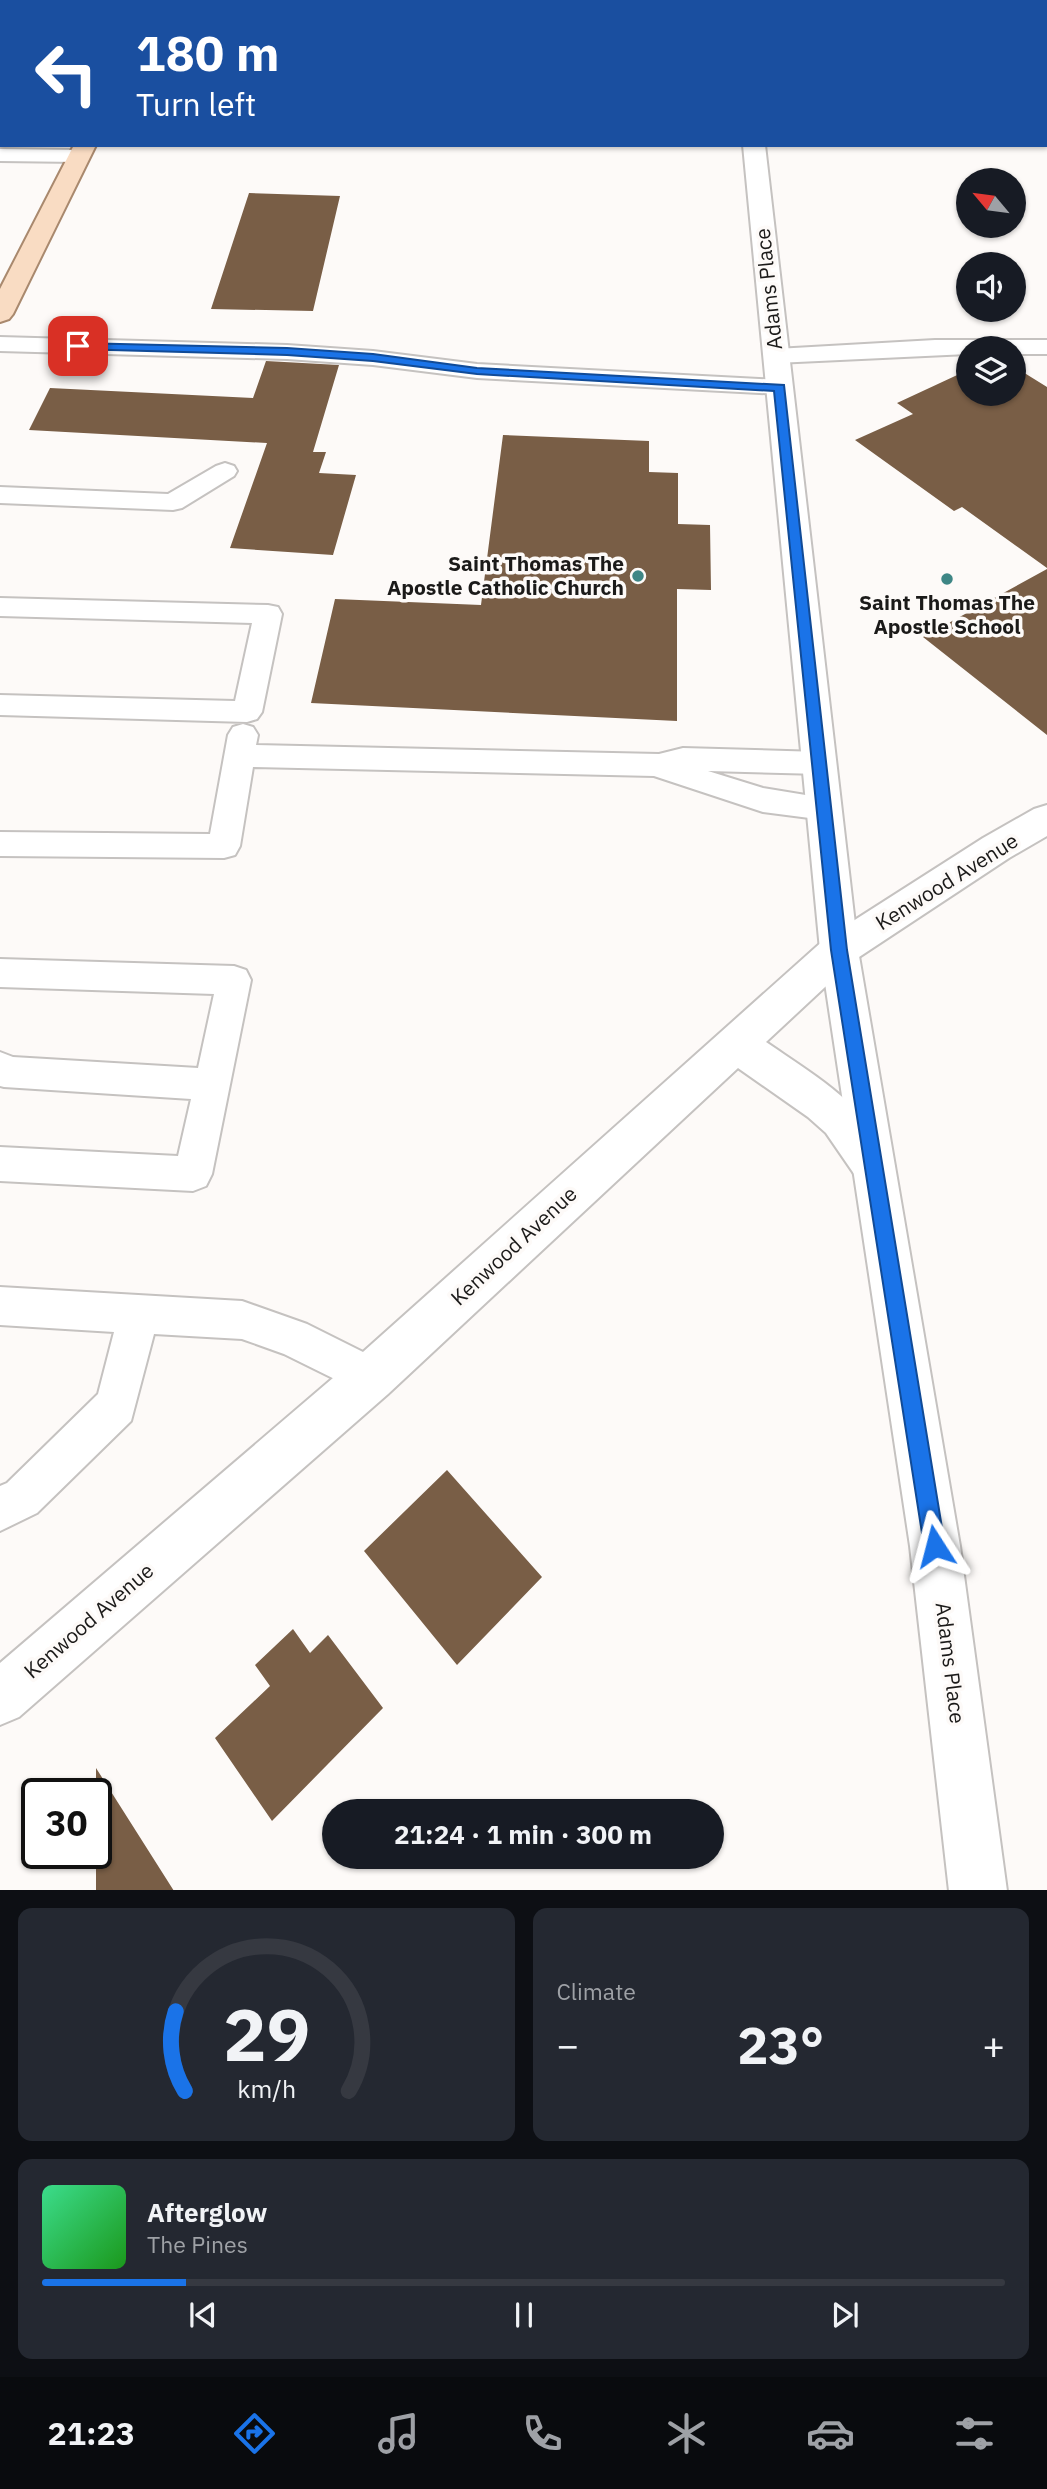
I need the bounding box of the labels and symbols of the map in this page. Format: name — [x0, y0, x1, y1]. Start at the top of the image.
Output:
north arrow — [956, 168, 1026, 238]
street label: Adams Place — [748, 227, 788, 351]
pin — [48, 316, 108, 376]
place label: Saint Thomas The Apostle Catholic Church — [387, 549, 624, 601]
marker: Saint Thomas The Apostle Catholic Church — [630, 568, 646, 584]
marker: Saint Thomas The Apostle School — [939, 571, 955, 587]
place label: Saint Thomas The Apostle School — [859, 588, 1035, 640]
street label: Kenwood Avenue — [870, 826, 1023, 936]
street label: Kenwood Avenue — [444, 1179, 582, 1311]
position arrow — [898, 1509, 972, 1583]
street label: Kenwood Avenue — [18, 1556, 159, 1684]
street label: Adams Place — [930, 1601, 972, 1725]
speed limit sign: 30 — [21, 1778, 112, 1869]

